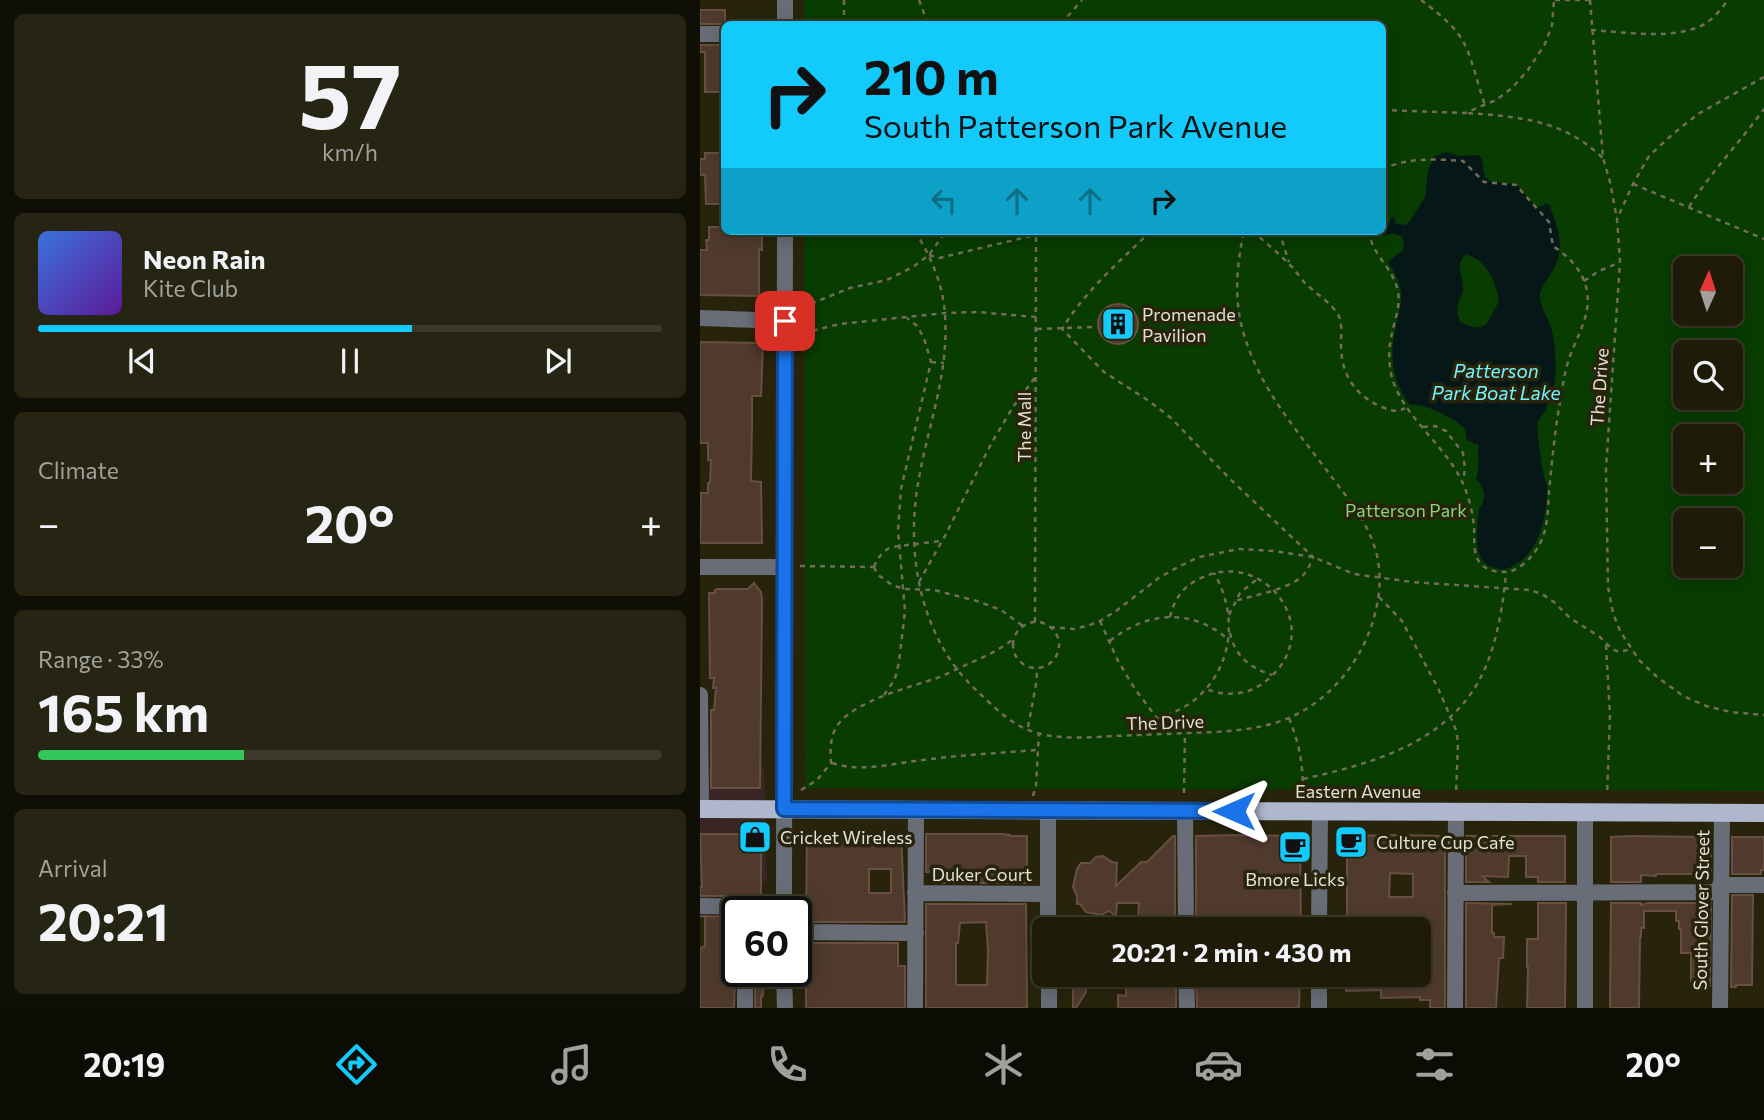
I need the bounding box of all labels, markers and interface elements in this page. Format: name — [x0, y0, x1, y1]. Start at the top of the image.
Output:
text: 57 — [298, 36, 402, 148]
text: 210 m — [864, 45, 999, 105]
icon: right — [749, 49, 840, 140]
text: South Patterson Park Avenue — [864, 105, 1287, 145]
text: km/h — [322, 138, 378, 166]
icon: left — [925, 182, 963, 220]
icon: ahead — [998, 182, 1036, 220]
icon: ahead — [1071, 182, 1109, 220]
icon: right — [1144, 182, 1182, 220]
text: Neon Rain — [143, 243, 266, 274]
north arrow — [1673, 256, 1743, 326]
map controls — [1673, 256, 1743, 578]
text: Kite Club — [143, 274, 238, 302]
pin — [755, 291, 815, 351]
icon: arrive — [766, 302, 804, 340]
place label: Promenade Pavilion — [1142, 303, 1236, 346]
building icon: Promenade Pavilion — [1099, 305, 1137, 343]
button: search — [1673, 340, 1743, 410]
icon: previous — [123, 342, 161, 380]
icon: pause — [331, 342, 369, 380]
icon: next — [539, 342, 577, 380]
street label: The Drive — [1585, 347, 1613, 427]
water label: Patterson Park Boat Lake — [1431, 359, 1561, 404]
street label: The Mall — [1013, 392, 1035, 462]
button: + — [1673, 424, 1743, 494]
text: Climate — [38, 456, 119, 484]
text: 20° — [305, 490, 395, 554]
text: − — [38, 499, 60, 546]
text: + — [640, 499, 662, 546]
park label: Patterson Park — [1345, 499, 1467, 521]
button: − — [1673, 508, 1743, 578]
text: Range · 33% — [38, 645, 164, 673]
text: 165 km — [38, 679, 209, 743]
street label: The Drive — [1125, 710, 1205, 734]
position arrow — [1197, 774, 1271, 848]
street label: Eastern Avenue — [1295, 780, 1421, 802]
shop icon: Cricket Wireless — [736, 818, 774, 856]
cafe icon: Culture Cup Cafe — [1332, 823, 1370, 861]
place label: Cricket Wireless — [780, 826, 912, 848]
cafe icon: Bmore Licks — [1276, 828, 1314, 866]
street label: South Glover Street — [1689, 829, 1713, 991]
place label: Culture Cup Cafe — [1376, 831, 1515, 853]
text: Arrival — [38, 854, 108, 882]
street label: Duker Court — [932, 863, 1032, 885]
place label: Bmore Licks — [1245, 868, 1345, 890]
text: 20:21 — [38, 888, 169, 952]
speed limit sign: 60 — [721, 896, 812, 987]
text: 20:21 · 2 min · 430 m — [1112, 936, 1351, 967]
icon: directions — [332, 1040, 381, 1089]
icon: music — [547, 1040, 596, 1089]
icon: phone — [763, 1040, 812, 1089]
icon: climate — [979, 1040, 1028, 1089]
icon: car — [1194, 1040, 1243, 1089]
icon: filters — [1410, 1040, 1459, 1089]
text: 20:19 — [83, 1044, 165, 1084]
text: 20° — [1625, 1044, 1681, 1084]

